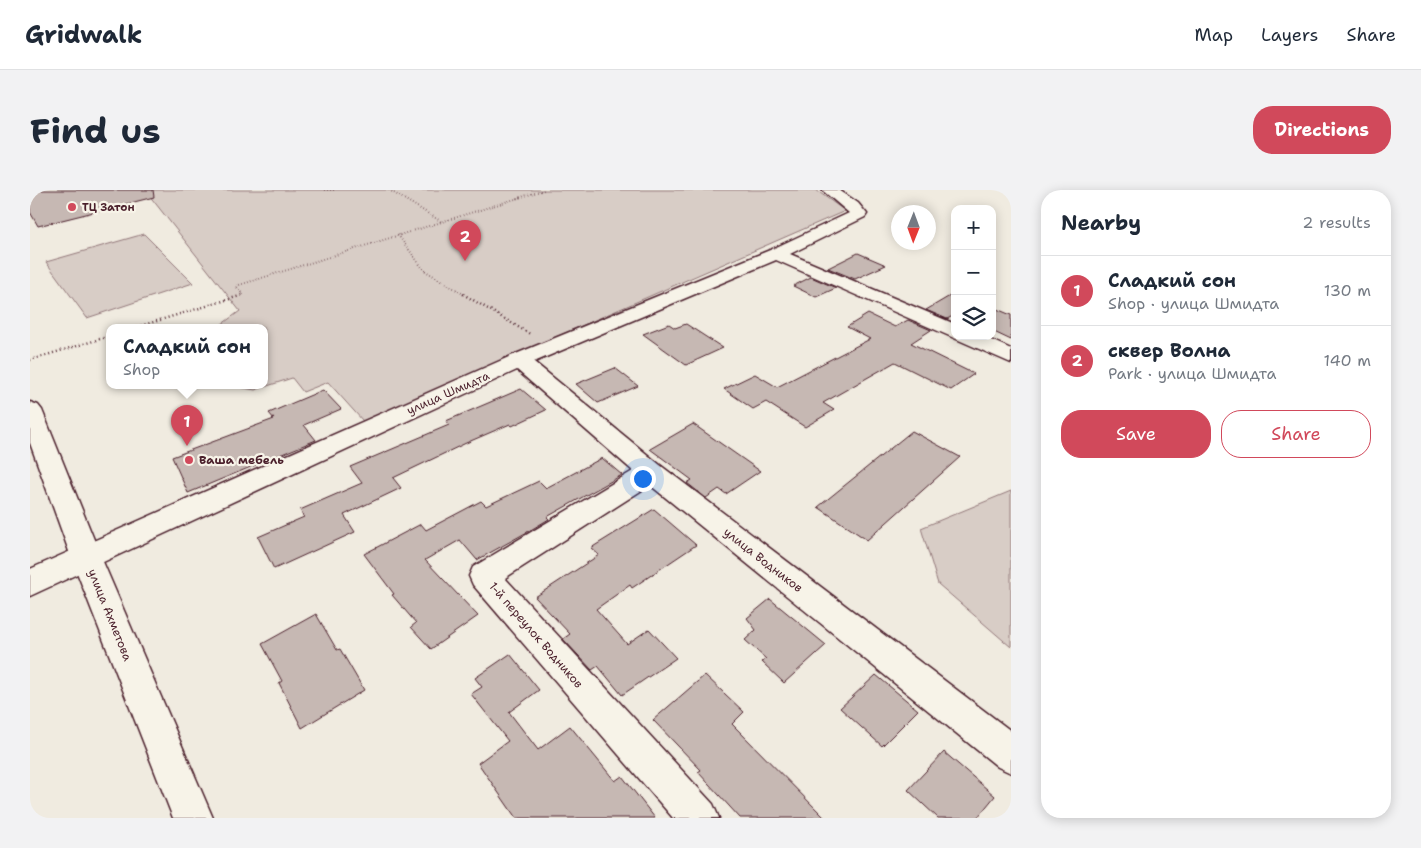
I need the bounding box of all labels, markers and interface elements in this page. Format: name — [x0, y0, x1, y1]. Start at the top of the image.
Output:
text: Gridwalk — [25, 19, 142, 51]
text: Map — [1195, 23, 1233, 47]
text: Layers — [1261, 23, 1318, 47]
text: Share — [1346, 23, 1396, 47]
button: Directions — [1253, 106, 1391, 154]
text: Find us — [30, 107, 161, 154]
place label: ТЦ Затон — [82, 200, 135, 215]
marker: ТЦ Затон — [66, 201, 78, 213]
north arrow — [891, 205, 936, 250]
map controls — [951, 205, 996, 340]
button: + — [951, 205, 996, 250]
text: Nearby — [1061, 209, 1141, 237]
text: 2 results — [1302, 212, 1371, 233]
pin: 2 — [449, 220, 481, 261]
button: − — [951, 250, 996, 295]
text: Сладкий сон — [1108, 268, 1236, 293]
text: 1 — [1073, 280, 1081, 301]
text: 130 m — [1324, 280, 1371, 301]
text: Shop · улица Шмидта — [1108, 293, 1279, 314]
button: layers — [951, 295, 996, 340]
popup — [106, 324, 268, 389]
text: Сладкий сон — [123, 334, 251, 359]
text: сквер Волна — [1108, 338, 1231, 363]
text: 2 — [1071, 350, 1083, 371]
text: 140 m — [1324, 350, 1371, 371]
text: Shop — [123, 359, 160, 380]
text: Park · улица Шмидта — [1108, 363, 1276, 384]
street label: улица Шмидта — [404, 367, 492, 418]
pin: 1 — [171, 405, 203, 446]
button: Save — [1061, 410, 1211, 458]
button: Share — [1221, 410, 1371, 458]
place label: Ваша мебель — [199, 452, 284, 468]
marker: Ваша мебель — [183, 454, 195, 466]
your location — [630, 466, 656, 492]
street label: улица Водников — [720, 524, 806, 596]
street label: улица Ахметова — [84, 567, 136, 664]
street label: 1-й переулок Водников — [485, 579, 587, 691]

